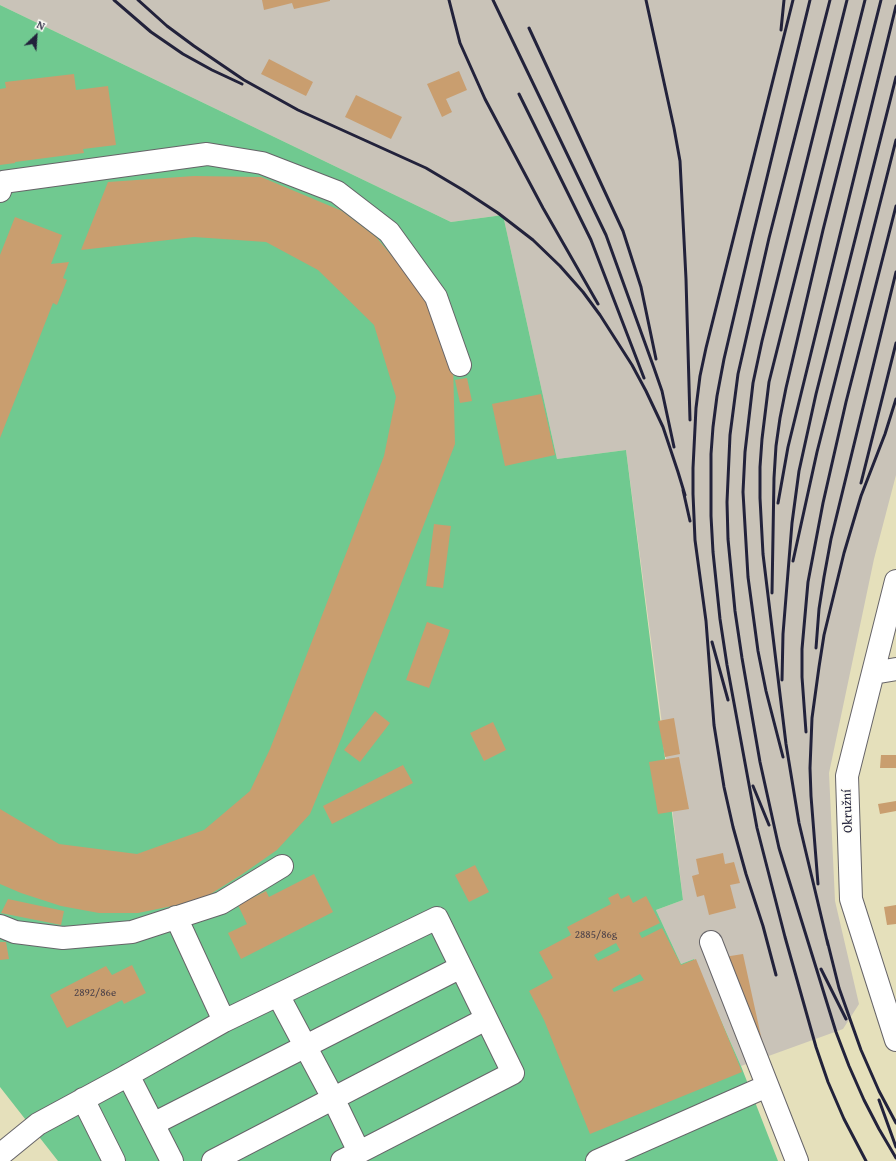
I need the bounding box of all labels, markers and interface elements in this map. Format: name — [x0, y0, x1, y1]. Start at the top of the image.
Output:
north arrow — [16, 16, 56, 56]
text: N — [34, 16, 48, 34]
street label: Okružní — [839, 789, 857, 833]
house number: 2885/86g — [575, 928, 617, 942]
house number: 2892/86e — [74, 986, 116, 1000]

